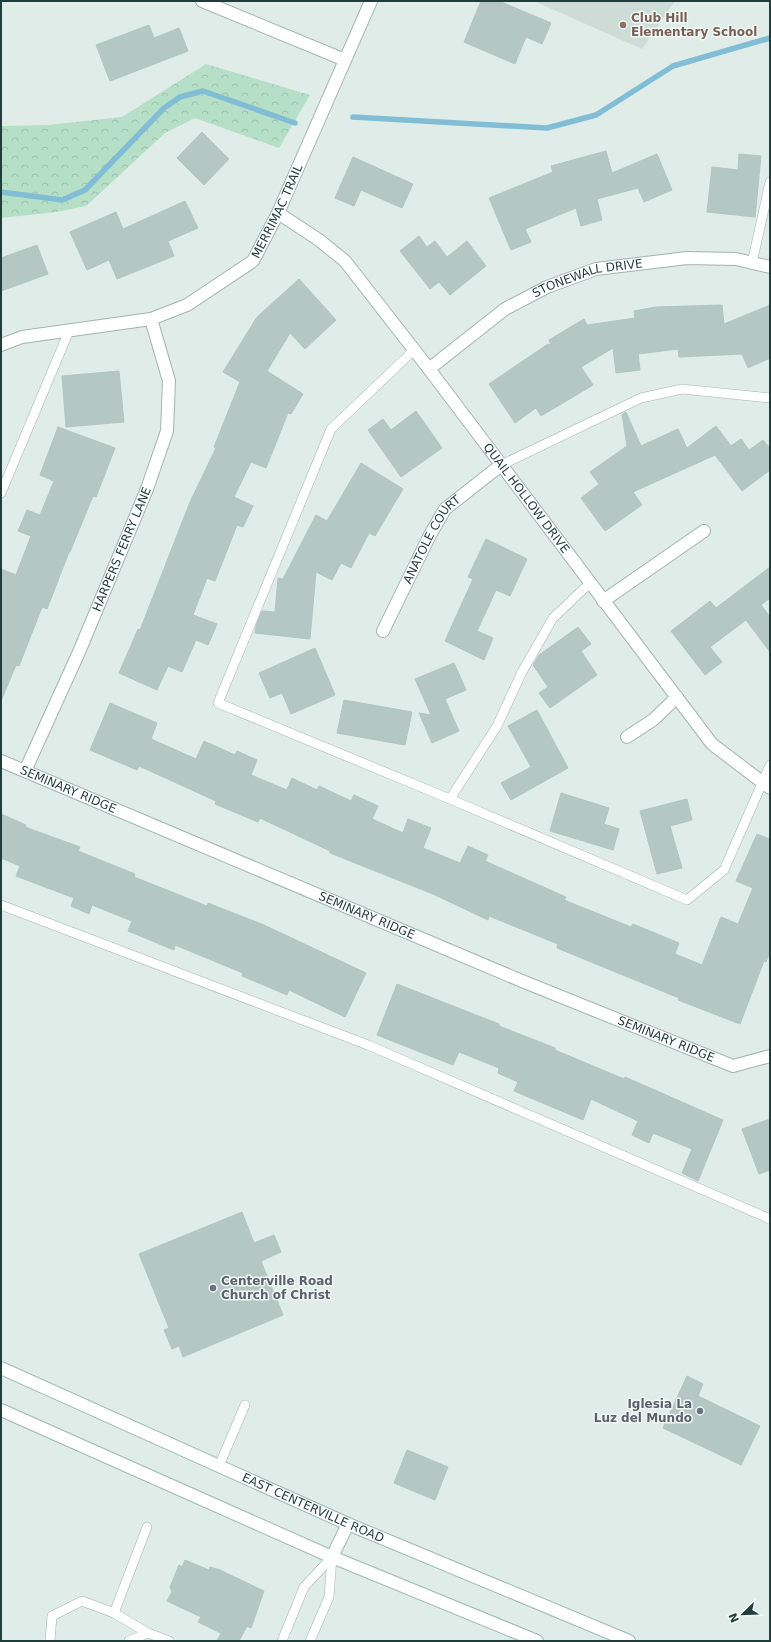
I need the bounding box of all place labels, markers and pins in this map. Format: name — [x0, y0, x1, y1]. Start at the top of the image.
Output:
place label: Club Hill Elementary School — [631, 11, 757, 39]
marker: Club Hill Elementary School — [618, 20, 628, 30]
place label: Centerville Road Church of Christ — [221, 1274, 333, 1302]
marker: Centerville Road Church of Christ — [208, 1283, 218, 1293]
place label: Iglesia La Luz del Mundo — [594, 1397, 692, 1425]
marker: Iglesia La Luz del Mundo — [695, 1406, 705, 1416]

